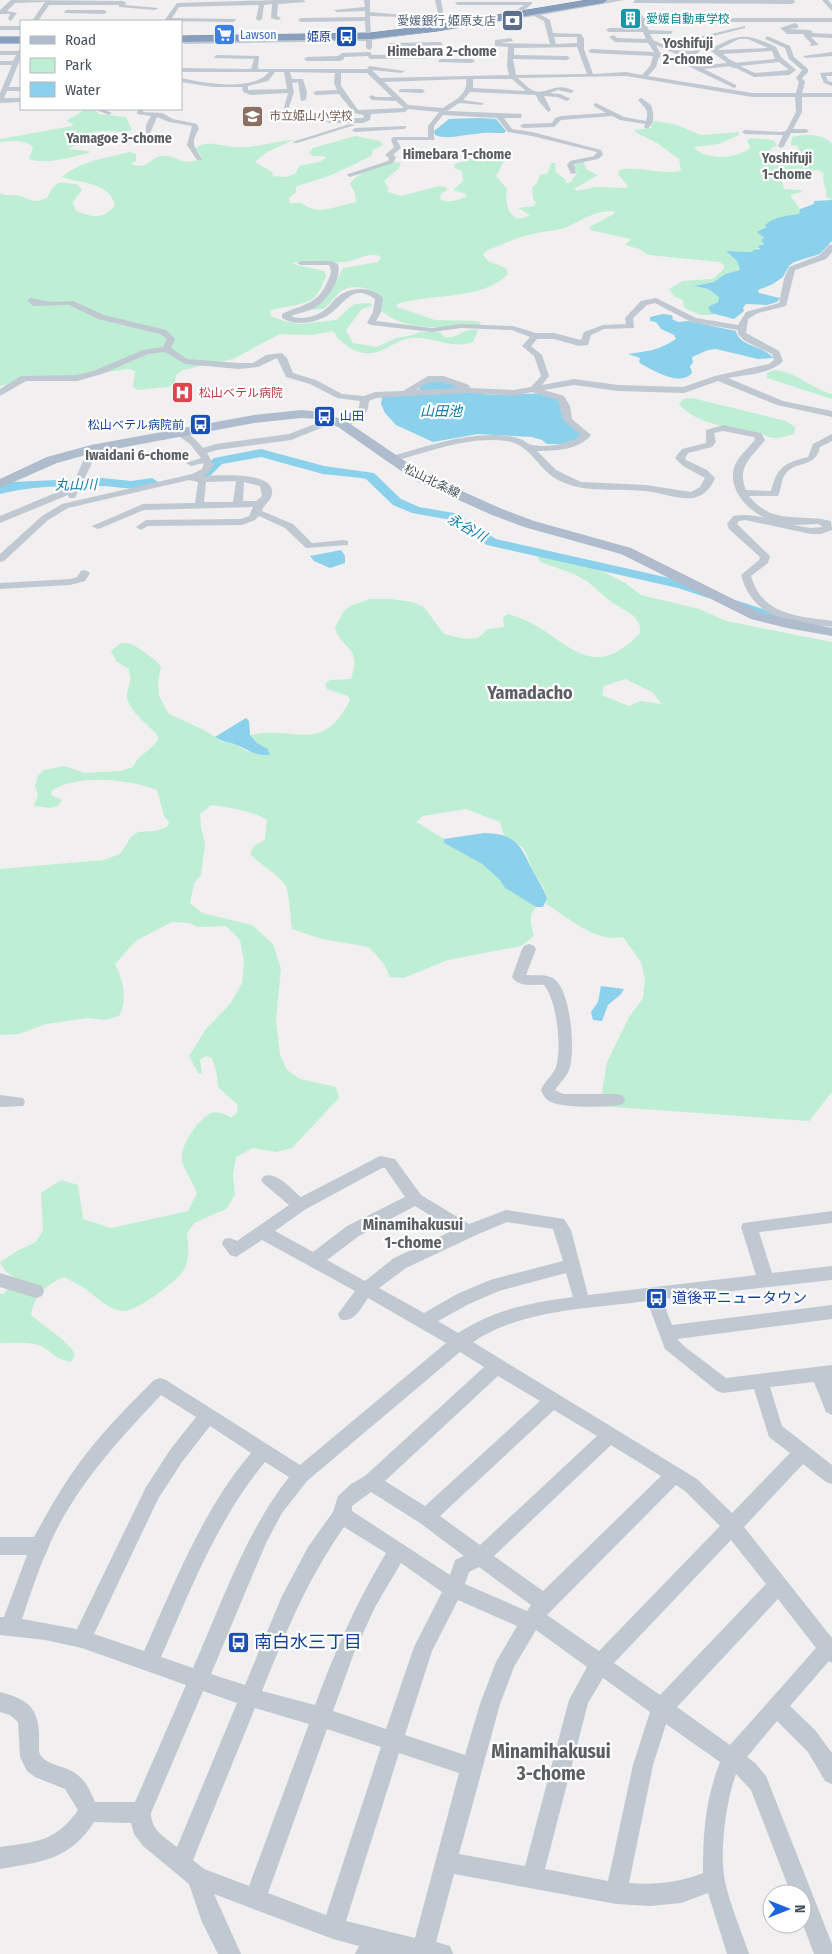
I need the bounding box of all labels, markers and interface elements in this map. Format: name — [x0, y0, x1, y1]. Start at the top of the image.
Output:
building icon: 愛媛自動車学校 — [618, 7, 642, 31]
bank icon: 愛媛銀行 姫原支店 — [500, 9, 524, 33]
place label: 愛媛自動車学校 — [646, 12, 730, 26]
place label: 愛媛銀行 姫原支店 — [397, 14, 496, 28]
legend — [20, 20, 182, 110]
supermarket icon: Lawson — [212, 23, 236, 47]
bus stop icon: 姫原 — [335, 25, 359, 49]
place label: Lawson — [240, 28, 277, 42]
place label: 姫原 — [307, 30, 331, 44]
text: Road — [65, 31, 96, 49]
district label: Yoshifuji 2-chome — [662, 35, 714, 68]
district label: Himebara 2-chome — [387, 43, 497, 60]
text: Park — [65, 56, 92, 74]
text: Water — [65, 81, 101, 99]
school or university icon: 市立姫山小学校 — [241, 104, 265, 128]
place label: 市立姫山小学校 — [269, 109, 353, 123]
district label: Yamagoe 3-chome — [65, 130, 172, 147]
district label: Himebara 1-chome — [403, 146, 511, 163]
district label: Yoshifuji 1-chome — [761, 150, 813, 183]
hospital icon: 松山ベテル病院 — [171, 381, 195, 405]
place label: 松山ベテル病院 — [199, 386, 283, 400]
water label: 山田池 — [420, 403, 464, 420]
bus stop icon: 山田 — [312, 404, 336, 428]
place label: 山田 — [340, 409, 364, 423]
bus stop icon: 松山ベテル病院前 — [188, 413, 212, 437]
place label: 松山ベテル病院前 — [88, 418, 184, 432]
district label: Iwaidani 6-chome — [85, 447, 189, 464]
street label: 松山北条線 — [402, 462, 462, 500]
water label: 丸山川 — [55, 476, 99, 494]
water label: 永谷川 — [445, 510, 491, 547]
district label: Yamadacho — [486, 682, 573, 704]
district label: Minamihakusui 1-chome — [363, 1215, 463, 1252]
bus stop icon: 道後平ニュータウン — [644, 1286, 668, 1310]
place label: 道後平ニュータウン — [672, 1289, 807, 1307]
bus stop icon: 南白水三丁目 — [226, 1630, 250, 1654]
place label: 南白水三丁目 — [254, 1631, 362, 1653]
district label: Minamihakusui 3-chome — [491, 1740, 611, 1785]
north arrow — [762, 1884, 812, 1934]
text: N — [791, 1905, 808, 1913]

